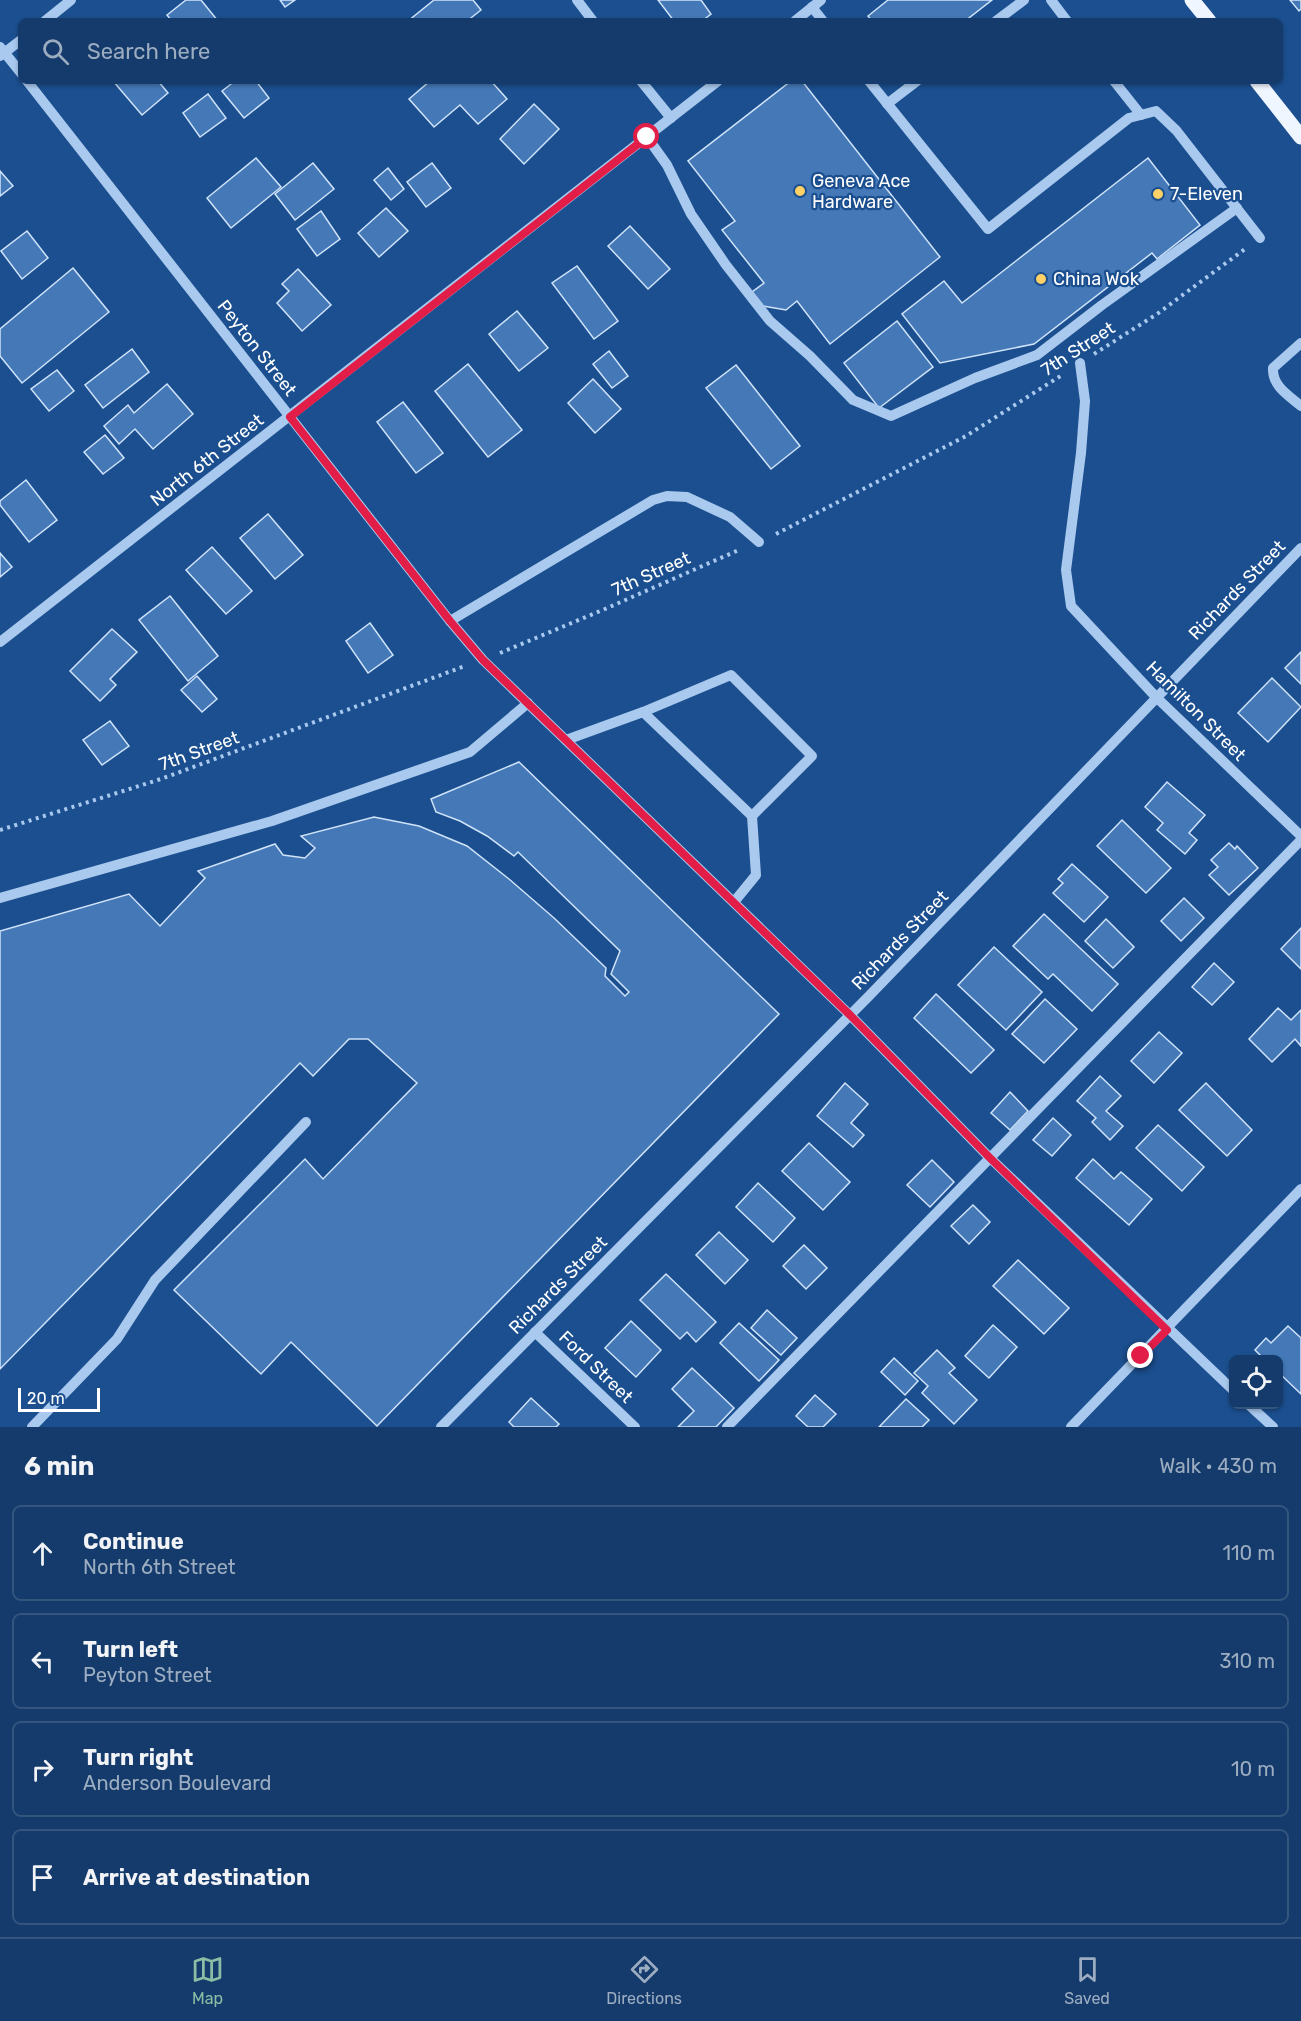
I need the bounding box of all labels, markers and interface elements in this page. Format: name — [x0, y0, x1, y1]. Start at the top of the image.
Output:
search box — [18, 18, 1283, 84]
icon: search — [39, 35, 72, 68]
text: Search here — [87, 38, 210, 65]
route start — [633, 123, 659, 149]
place label: Geneva Ace Hardware — [812, 170, 910, 213]
place label: 7-Eleven — [1170, 183, 1243, 205]
marker: Geneva Ace Hardware — [793, 184, 807, 198]
marker: 7-Eleven — [1151, 187, 1165, 201]
place label: China Wok — [1053, 268, 1140, 290]
marker: China Wok — [1034, 272, 1048, 286]
street label: Peyton Street — [213, 296, 301, 400]
street label: 7th Street — [1037, 317, 1119, 381]
street label: North 6th Street — [146, 409, 268, 511]
street label: Richards Street — [1184, 536, 1290, 644]
street label: 7th Street — [608, 547, 694, 601]
street label: Hamilton Street — [1141, 656, 1251, 766]
street label: 7th Street — [156, 726, 242, 776]
street label: Richards Street — [847, 886, 953, 994]
street label: Richards Street — [504, 1231, 612, 1339]
street label: Ford Street — [554, 1326, 638, 1408]
route end — [1127, 1342, 1153, 1368]
map controls — [1229, 1355, 1283, 1409]
button: locate — [1229, 1355, 1283, 1409]
scale bar — [18, 1385, 100, 1412]
text: 20 m — [27, 1389, 65, 1408]
text: 6 min — [24, 1451, 94, 1482]
text: Walk · 430 m — [1159, 1454, 1277, 1478]
text: Continue — [83, 1528, 184, 1555]
icon: ahead — [26, 1537, 59, 1570]
text: 110 m — [1223, 1541, 1275, 1565]
text: North 6th Street — [83, 1555, 236, 1579]
text: Turn left — [83, 1636, 178, 1663]
icon: left — [26, 1645, 59, 1678]
text: 310 m — [1219, 1649, 1275, 1673]
text: Peyton Street — [83, 1663, 212, 1687]
text: Turn right — [83, 1744, 193, 1771]
icon: right — [26, 1753, 59, 1786]
text: 10 m — [1231, 1757, 1275, 1781]
text: Anderson Boulevard — [83, 1771, 272, 1795]
icon: arrive — [26, 1861, 59, 1894]
text: Arrive at destination — [83, 1864, 310, 1891]
tab: Map — [191, 1953, 224, 2008]
tab: Directions — [606, 1953, 682, 2008]
tab: Saved — [1064, 1953, 1110, 2008]

